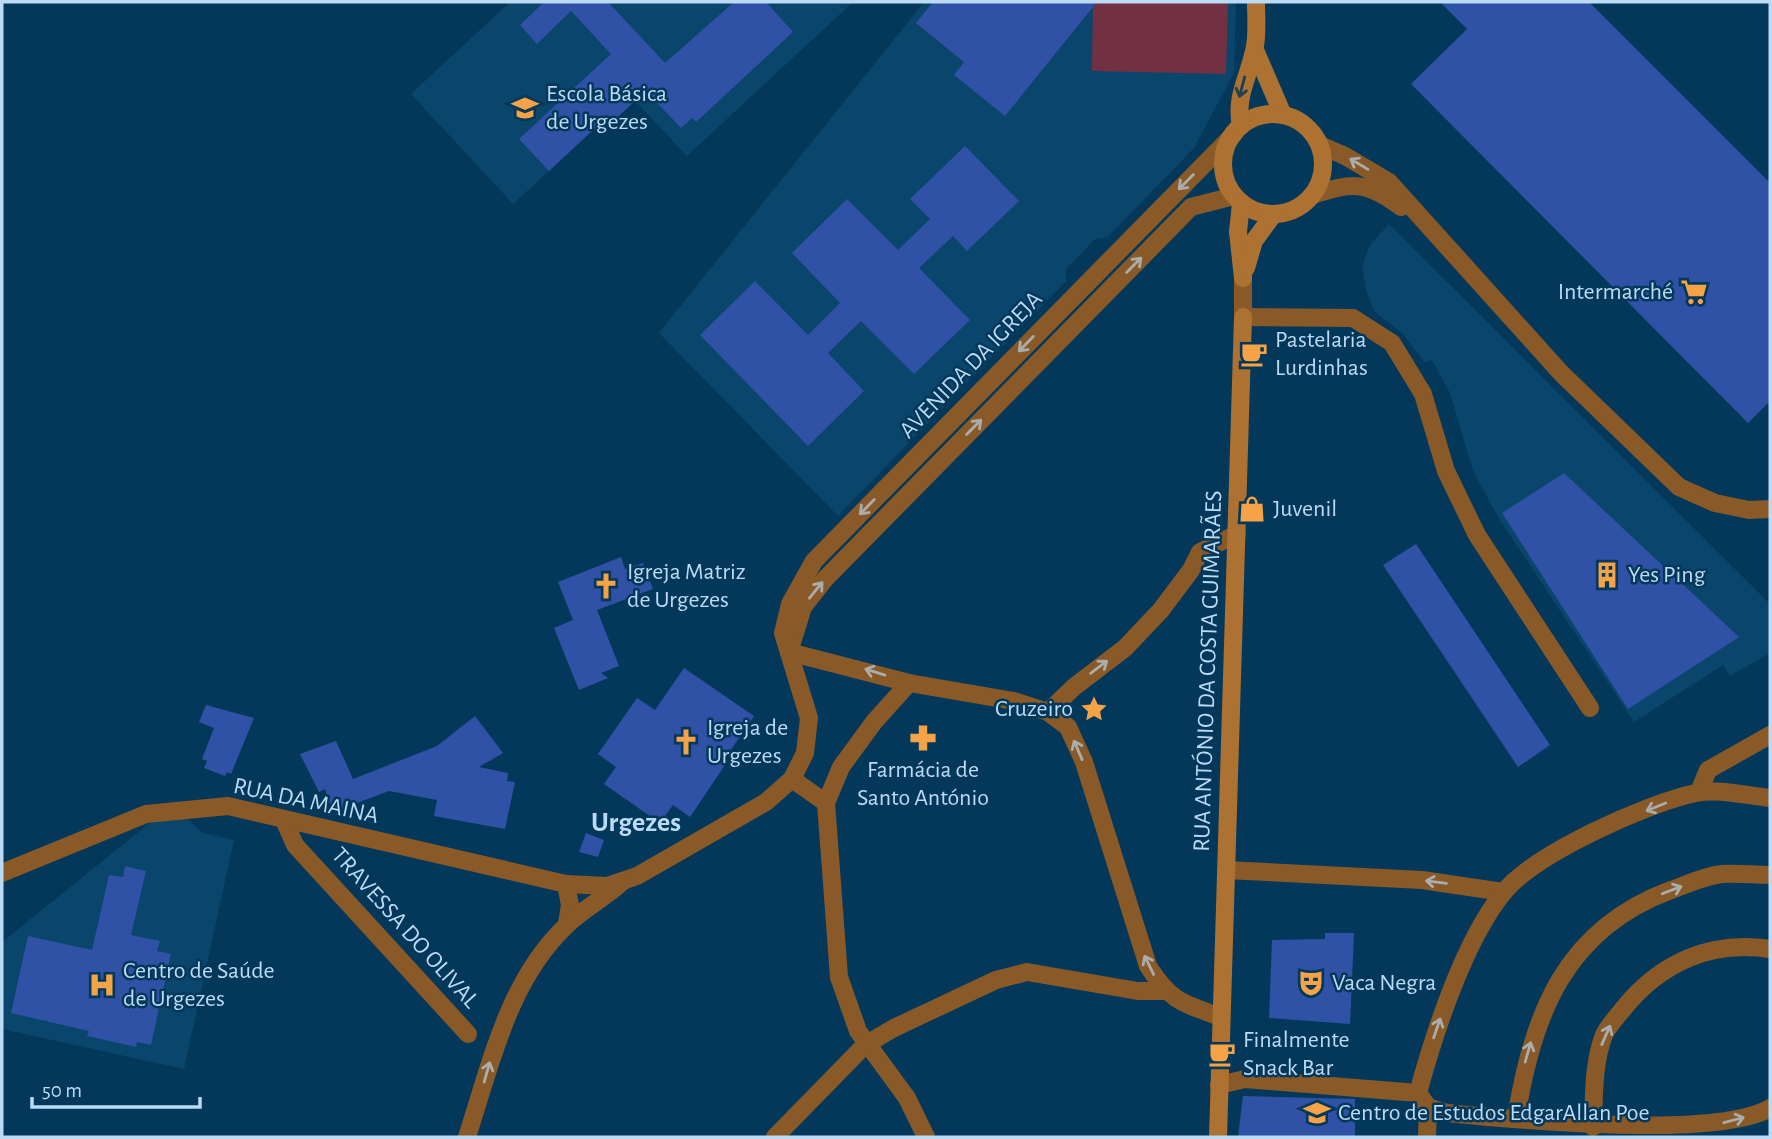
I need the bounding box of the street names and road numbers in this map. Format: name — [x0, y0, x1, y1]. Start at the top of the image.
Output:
street label: AVENIDA DA IGREJA — [895, 287, 1047, 443]
street label: RUA ANTÓNIO DA COSTA GUIMARÃES — [1188, 490, 1226, 852]
street label: RUA DA MAINA — [231, 774, 381, 828]
street label: TRAVESSA DO OLIVAL — [327, 843, 483, 1013]

